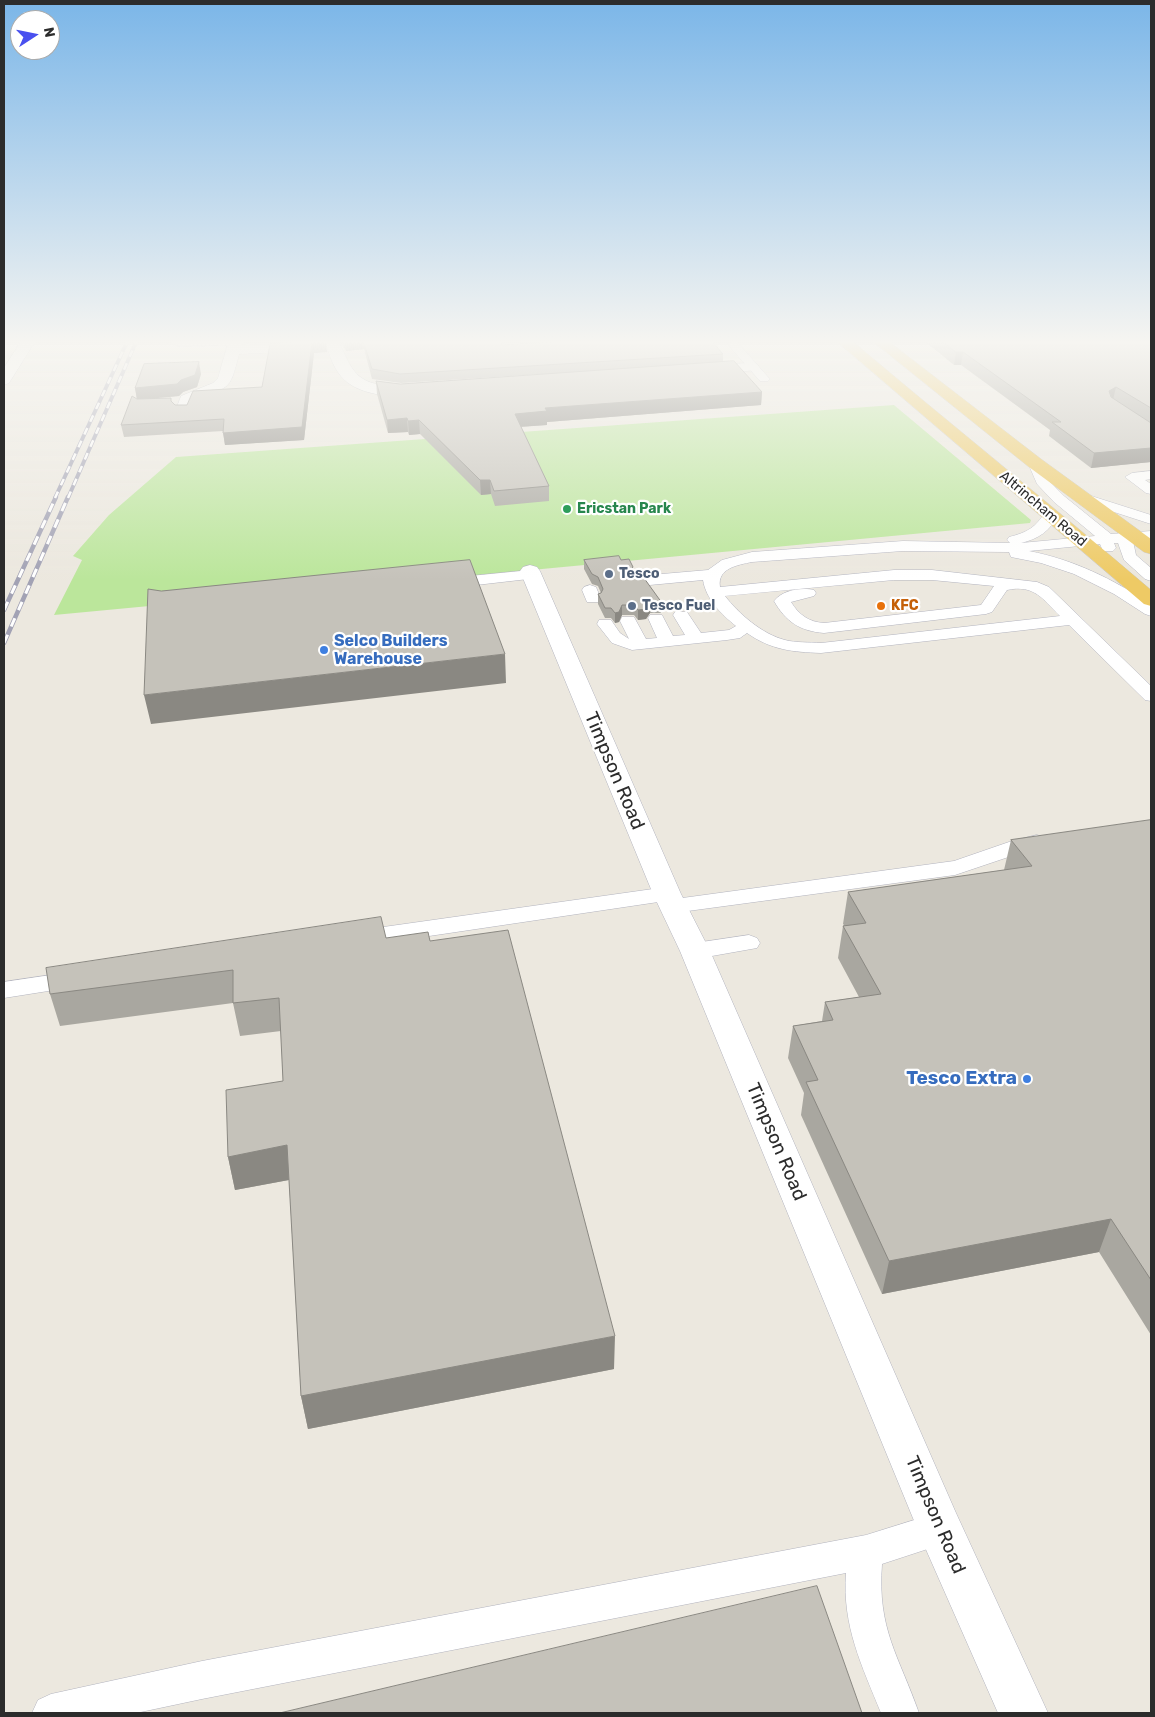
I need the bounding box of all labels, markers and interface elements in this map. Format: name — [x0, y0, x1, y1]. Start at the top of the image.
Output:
north arrow — [10, 10, 60, 60]
text: N — [40, 26, 59, 39]
street label: Altrincham Road — [996, 468, 1090, 550]
place label: Ericstan Park — [577, 501, 671, 517]
marker: Ericstan Park — [561, 503, 573, 515]
place label: Tesco — [619, 566, 659, 582]
marker: Tesco — [603, 568, 615, 580]
place label: Tesco Fuel — [642, 598, 715, 614]
place label: KFC — [891, 598, 919, 614]
marker: Tesco Fuel — [626, 600, 638, 612]
marker: KFC — [875, 600, 887, 612]
place label: Selco Builders Warehouse — [334, 631, 448, 669]
marker: Selco Builders Warehouse — [318, 644, 330, 656]
street label: Timpson Road — [579, 709, 649, 833]
place label: Tesco Extra — [906, 1068, 1017, 1090]
marker: Tesco Extra — [1021, 1073, 1033, 1085]
street label: Timpson Road — [741, 1080, 811, 1204]
street label: Timpson Road — [900, 1453, 970, 1577]

